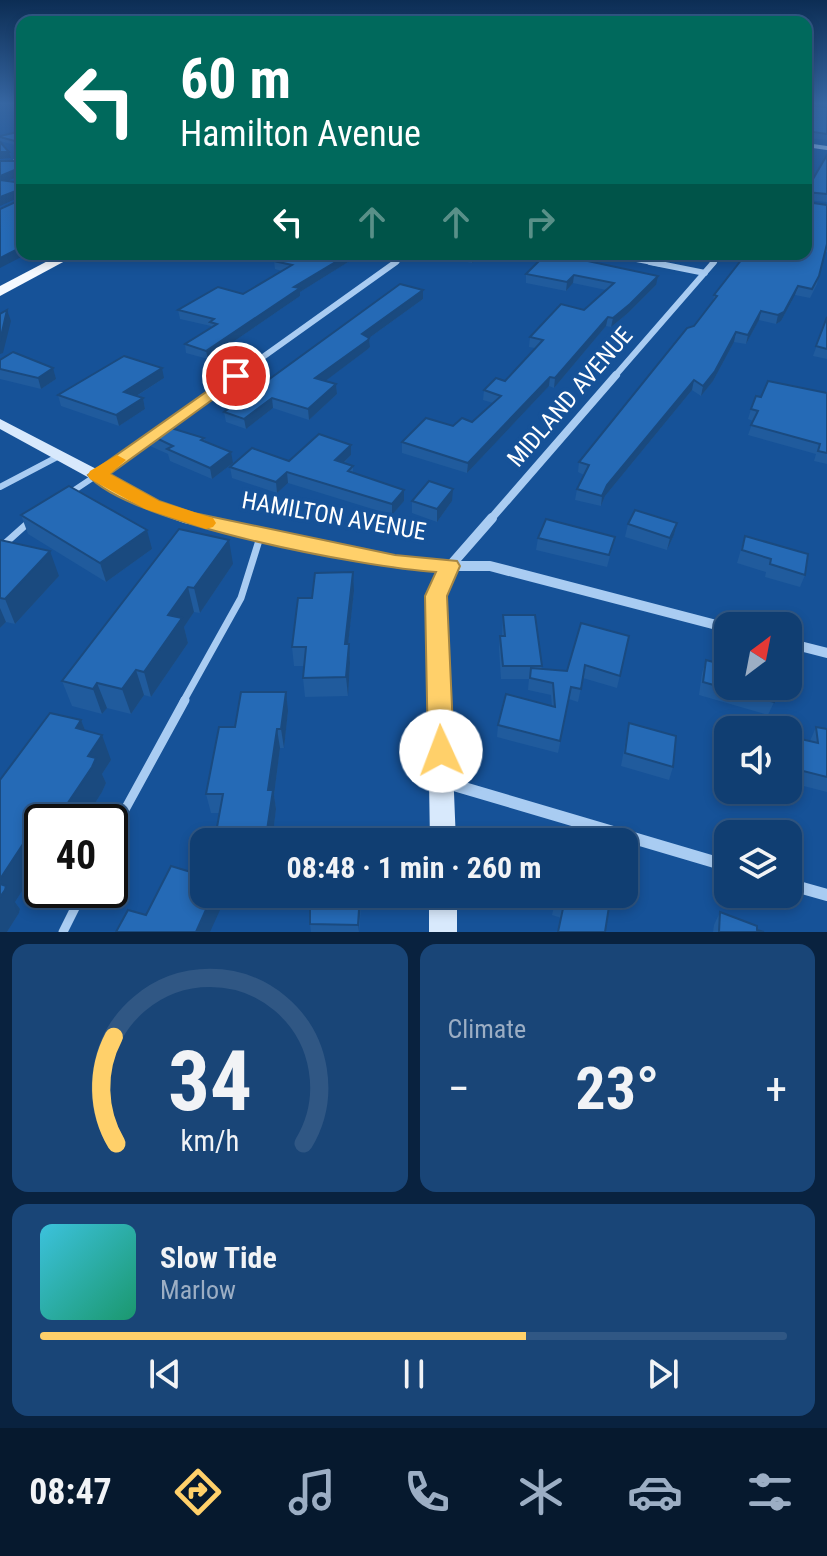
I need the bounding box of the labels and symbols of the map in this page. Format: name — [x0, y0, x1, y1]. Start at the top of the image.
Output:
street label: MIDLAND AVENUE — [502, 321, 638, 473]
pin — [202, 342, 270, 410]
street label: HAMILTON AVENUE — [240, 486, 428, 546]
north arrow — [714, 612, 802, 700]
position arrow — [399, 709, 483, 793]
speed limit sign: 40 — [24, 804, 128, 908]

